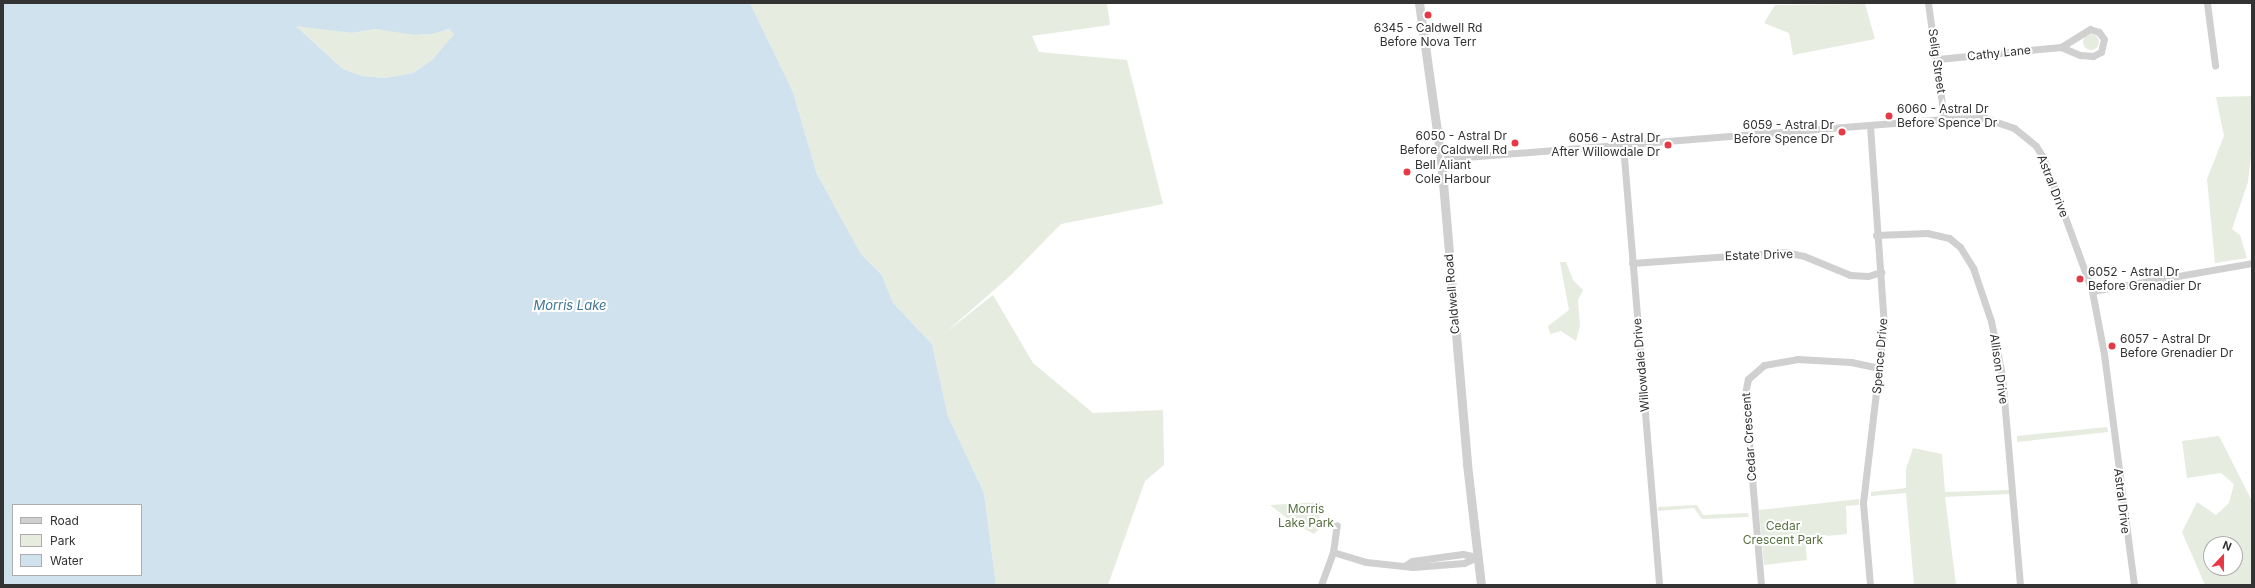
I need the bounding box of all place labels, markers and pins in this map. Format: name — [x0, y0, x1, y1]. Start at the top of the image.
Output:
marker: 6345 - Caldwell Rd Before Nova Terr — [1423, 10, 1433, 20]
place label: 6345 - Caldwell Rd Before Nova Terr — [1374, 21, 1482, 49]
place label: 6060 - Astral Dr Before Spence Dr — [1897, 102, 1997, 130]
marker: 6060 - Astral Dr Before Spence Dr — [1884, 111, 1894, 121]
place label: 6059 - Astral Dr Before Spence Dr — [1734, 118, 1834, 146]
marker: 6059 - Astral Dr Before Spence Dr — [1837, 127, 1847, 137]
place label: 6050 - Astral Dr Before Caldwell Rd — [1400, 129, 1507, 157]
place label: 6056 - Astral Dr After Willowdale Dr — [1551, 131, 1660, 159]
marker: 6050 - Astral Dr Before Caldwell Rd — [1510, 138, 1520, 148]
marker: 6056 - Astral Dr After Willowdale Dr — [1663, 140, 1673, 150]
place label: Bell Aliant Cole Harbour — [1415, 158, 1491, 186]
marker: Bell Aliant Cole Harbour — [1402, 167, 1412, 177]
place label: 6052 - Astral Dr Before Grenadier Dr — [2088, 265, 2201, 293]
marker: 6052 - Astral Dr Before Grenadier Dr — [2075, 274, 2085, 284]
place label: 6057 - Astral Dr Before Grenadier Dr — [2120, 332, 2233, 360]
marker: 6057 - Astral Dr Before Grenadier Dr — [2107, 341, 2117, 351]

